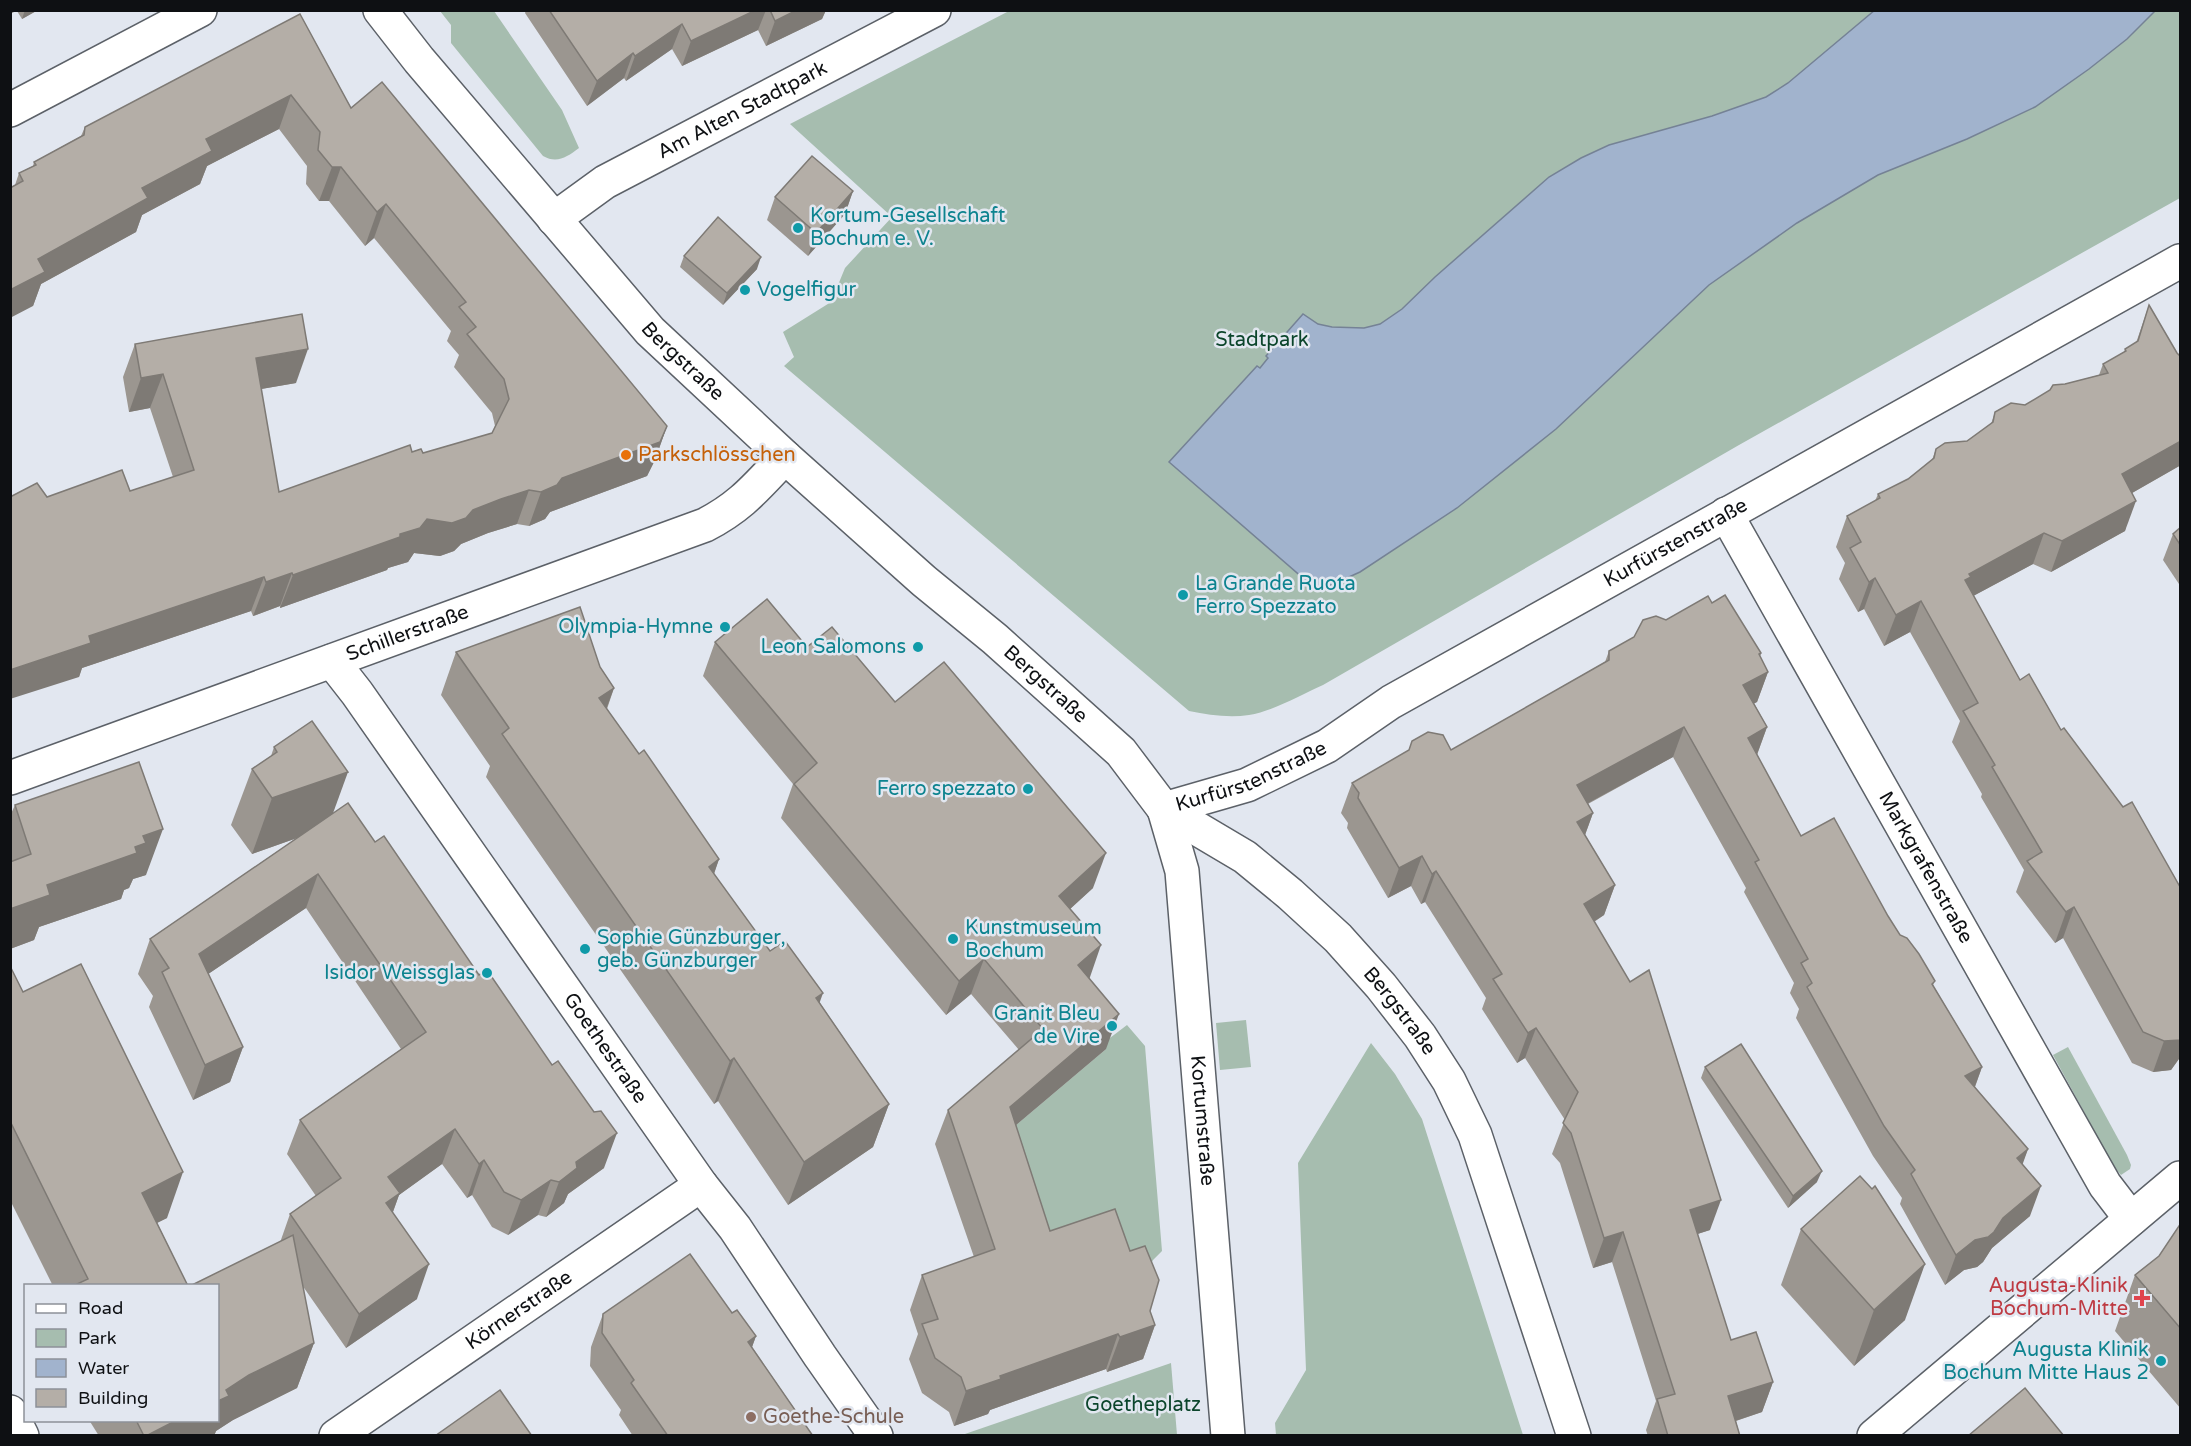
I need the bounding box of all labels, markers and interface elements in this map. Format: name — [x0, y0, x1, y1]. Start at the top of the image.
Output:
street label: Am Alten Stadtpark — [654, 56, 831, 164]
place label: Kortum-Gesellschaft Bochum e. V. — [810, 204, 1006, 251]
marker: Kortum-Gesellschaft Bochum e. V. — [791, 221, 805, 235]
place label: Vogelfigur — [757, 278, 856, 302]
marker: Vogelfigur — [738, 283, 752, 297]
street label: Bergstraße — [636, 317, 729, 406]
park label: Stadtpark — [1215, 328, 1309, 352]
place label: Parkschlösschen — [638, 443, 796, 467]
marker: Parkschlösschen — [619, 448, 633, 462]
street label: Kurfürstenstraße — [1599, 493, 1752, 593]
place label: La Grande Ruota Ferro Spezzato — [1195, 572, 1356, 619]
marker: La Grande Ruota Ferro Spezzato — [1176, 588, 1190, 602]
street label: Schillerstraße — [343, 600, 472, 667]
place label: Olympia-Hymne — [558, 615, 713, 639]
marker: Olympia-Hymne — [718, 620, 732, 634]
place label: Leon Salomons — [761, 635, 906, 659]
marker: Leon Salomons — [911, 640, 925, 654]
street label: Bergstraße — [999, 640, 1093, 728]
street label: Kurfürstenstraße — [1173, 736, 1331, 817]
place label: Ferro spezzato — [877, 777, 1016, 801]
marker: Ferro spezzato — [1021, 782, 1035, 796]
street label: Markgrafenstraße — [1873, 787, 1978, 948]
place label: Kunstmuseum Bochum — [965, 916, 1102, 963]
place label: Sophie Günzburger, geb. Günzburger — [597, 926, 786, 973]
marker: Kunstmuseum Bochum — [946, 932, 960, 946]
marker: Sophie Günzburger, geb. Günzburger — [578, 942, 592, 956]
place label: Isidor Weissglas — [324, 961, 475, 985]
street label: Bergstraße — [1358, 962, 1441, 1059]
marker: Isidor Weissglas — [480, 966, 494, 980]
street label: Goethestraße — [558, 988, 652, 1108]
place label: Granit Bleu de Vire — [994, 1002, 1100, 1049]
marker: Granit Bleu de Vire — [1105, 1019, 1119, 1033]
street label: Kortumstraße — [1185, 1054, 1220, 1187]
street label: Körnerstraße — [461, 1265, 577, 1355]
place label: Augusta-Klinik Bochum-Mitte — [1988, 1274, 2128, 1321]
legend — [24, 1284, 219, 1422]
marker: Augusta-Klinik Bochum-Mitte — [2133, 1289, 2151, 1307]
text: Road — [78, 1297, 123, 1319]
text: Park — [78, 1327, 117, 1349]
place label: Augusta Klinik Bochum Mitte Haus 2 — [1943, 1338, 2149, 1385]
marker: Augusta Klinik Bochum Mitte Haus 2 — [2154, 1354, 2168, 1368]
text: Water — [78, 1357, 129, 1379]
text: Building — [78, 1387, 148, 1409]
park label: Goetheplatz — [1085, 1393, 1201, 1417]
place label: Goethe-Schule — [763, 1405, 904, 1429]
marker: Goethe-Schule — [744, 1410, 758, 1424]

